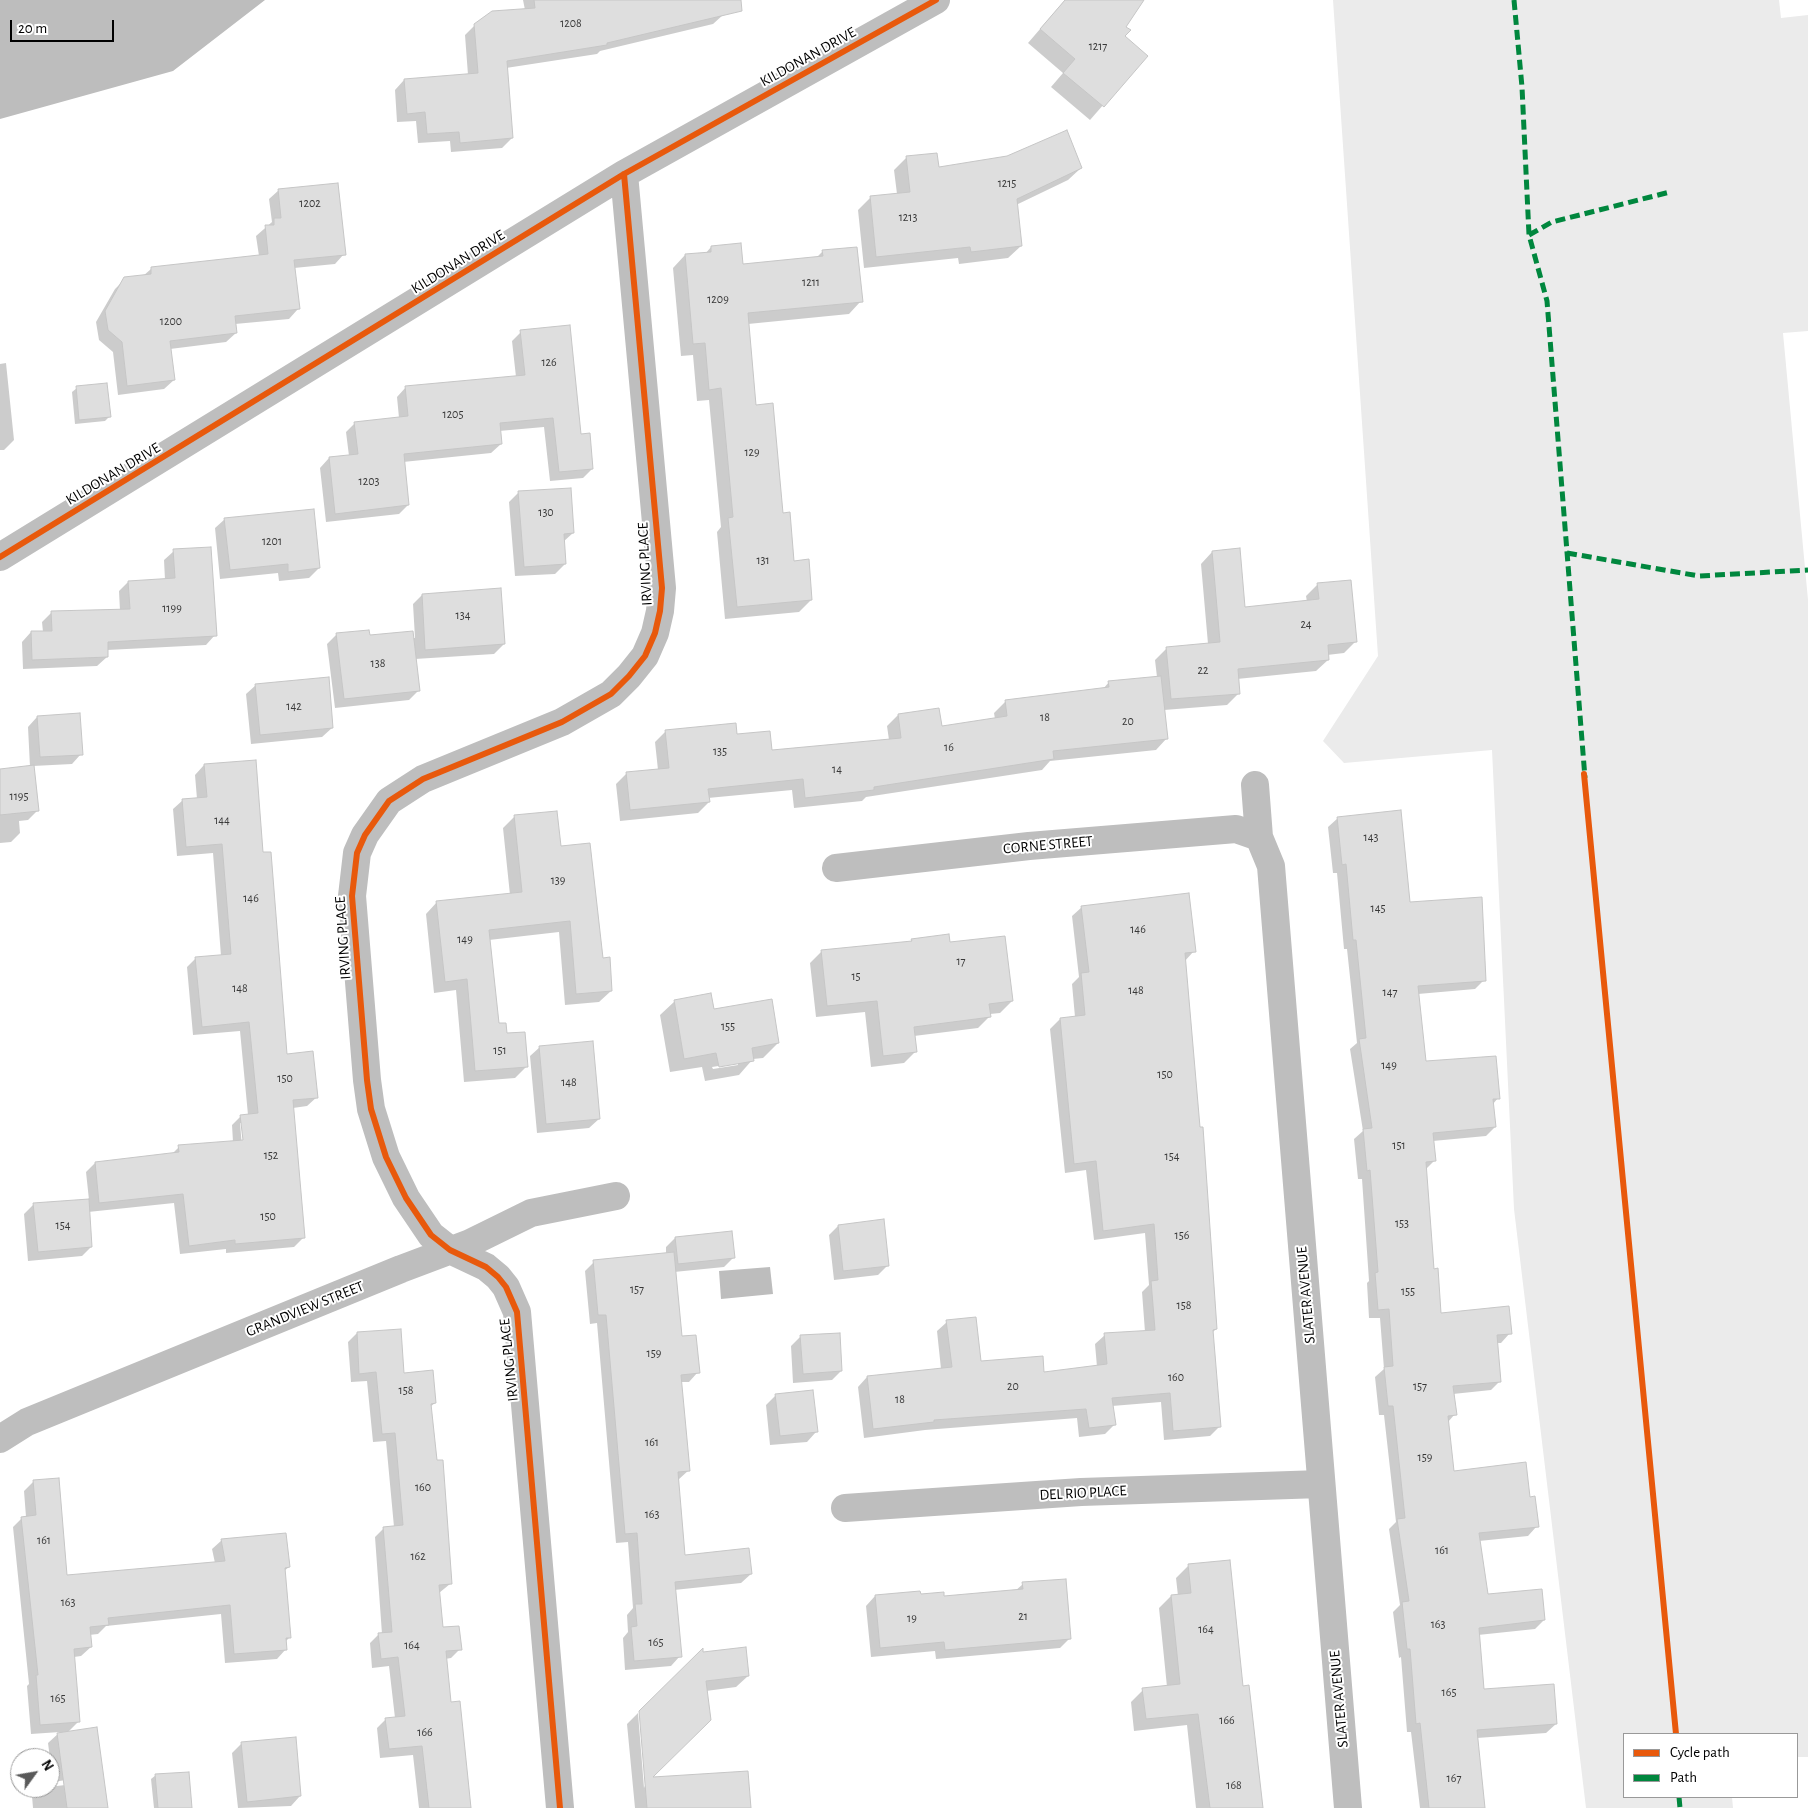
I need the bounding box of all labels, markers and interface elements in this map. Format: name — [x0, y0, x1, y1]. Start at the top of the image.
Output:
scale bar — [12, 10, 116, 42]
house number: 1208 — [560, 16, 582, 30]
text: 20 m — [18, 21, 47, 36]
street label: KILDONAN DRIVE — [757, 23, 859, 91]
house number: 1217 — [1089, 39, 1107, 53]
house number: 1215 — [998, 176, 1016, 190]
house number: 1202 — [299, 196, 321, 210]
house number: 1213 — [899, 210, 917, 224]
street label: KILDONAN DRIVE — [408, 226, 508, 298]
house number: 1211 — [802, 275, 820, 289]
house number: 1209 — [707, 292, 729, 306]
house number: 1200 — [160, 314, 182, 328]
house number: 126 — [541, 355, 557, 369]
house number: 1205 — [443, 407, 463, 421]
street label: KILDONAN DRIVE — [63, 439, 163, 509]
house number: 129 — [744, 445, 760, 459]
house number: 1203 — [359, 474, 379, 488]
house number: 130 — [538, 505, 554, 519]
street label: IRVING PLACE — [634, 522, 656, 606]
house number: 1201 — [262, 534, 282, 548]
house number: 131 — [756, 553, 770, 567]
house number: 1199 — [162, 601, 182, 615]
house number: 134 — [456, 608, 470, 622]
house number: 24 — [1300, 617, 1312, 631]
house number: 138 — [371, 656, 385, 670]
house number: 22 — [1198, 663, 1208, 677]
house number: 142 — [286, 699, 302, 713]
house number: 18 — [1040, 710, 1050, 724]
house number: 20 — [1122, 714, 1134, 728]
house number: 16 — [944, 740, 954, 754]
house number: 135 — [713, 744, 727, 758]
house number: 14 — [832, 762, 842, 776]
house number: 1195 — [10, 789, 28, 803]
house number: 144 — [214, 813, 230, 827]
house number: 143 — [1364, 830, 1378, 844]
street label: CORNE STREET — [1002, 832, 1094, 858]
house number: 139 — [551, 873, 565, 887]
house number: 146 — [243, 891, 259, 905]
street label: IRVING PLACE — [331, 896, 355, 980]
house number: 145 — [1371, 901, 1385, 915]
house number: 146 — [1130, 922, 1146, 936]
house number: 149 — [457, 932, 473, 946]
house number: 17 — [956, 954, 966, 968]
house number: 15 — [851, 969, 861, 983]
house number: 148 — [232, 981, 248, 995]
house number: 148 — [1128, 983, 1144, 997]
house number: 147 — [1383, 985, 1397, 999]
house number: 155 — [721, 1019, 735, 1033]
house number: 151 — [493, 1043, 507, 1057]
house number: 149 — [1381, 1058, 1397, 1072]
house number: 150 — [1157, 1067, 1173, 1081]
house number: 150 — [277, 1071, 293, 1085]
house number: 148 — [561, 1075, 577, 1089]
house number: 151 — [1392, 1138, 1406, 1152]
house number: 152 — [264, 1148, 278, 1162]
house number: 154 — [1165, 1149, 1179, 1163]
house number: 150 — [260, 1209, 276, 1223]
house number: 153 — [1395, 1216, 1409, 1230]
house number: 154 — [56, 1218, 70, 1232]
house number: 156 — [1175, 1228, 1189, 1242]
street label: SLATER AVENUE — [1293, 1246, 1319, 1344]
street label: GRANDVIEW STREET — [243, 1277, 367, 1341]
house number: 157 — [630, 1282, 644, 1296]
house number: 155 — [1401, 1284, 1415, 1298]
house number: 158 — [1177, 1298, 1191, 1312]
street label: IRVING PLACE — [496, 1318, 522, 1402]
house number: 159 — [647, 1346, 661, 1360]
house number: 160 — [1168, 1370, 1184, 1384]
house number: 20 — [1007, 1379, 1019, 1393]
house number: 157 — [1413, 1379, 1427, 1393]
house number: 158 — [399, 1383, 413, 1397]
house number: 18 — [895, 1392, 905, 1406]
house number: 161 — [645, 1435, 659, 1449]
house number: 159 — [1418, 1450, 1432, 1464]
house number: 160 — [415, 1480, 431, 1494]
street label: DEL RIO PLACE — [1039, 1482, 1127, 1504]
house number: 163 — [645, 1507, 659, 1521]
house number: 161 — [37, 1533, 51, 1547]
house number: 161 — [1435, 1543, 1449, 1557]
house number: 162 — [410, 1549, 426, 1563]
house number: 163 — [61, 1595, 75, 1609]
house number: 21 — [1018, 1609, 1028, 1623]
house number: 19 — [907, 1611, 917, 1625]
house number: 163 — [1431, 1617, 1445, 1631]
house number: 164 — [1198, 1622, 1214, 1636]
house number: 165 — [649, 1635, 663, 1649]
house number: 164 — [404, 1638, 420, 1652]
street label: SLATER AVENUE — [1326, 1650, 1352, 1748]
house number: 165 — [1442, 1685, 1456, 1699]
house number: 165 — [51, 1691, 65, 1705]
house number: 166 — [1219, 1713, 1235, 1727]
house number: 166 — [417, 1725, 433, 1739]
legend — [1623, 1733, 1798, 1798]
text: Cycle path — [1670, 1745, 1730, 1760]
north arrow — [10, 1748, 60, 1798]
text: N — [38, 1758, 55, 1773]
text: Path — [1670, 1770, 1697, 1785]
house number: 167 — [1447, 1771, 1461, 1785]
house number: 168 — [1226, 1778, 1242, 1792]

